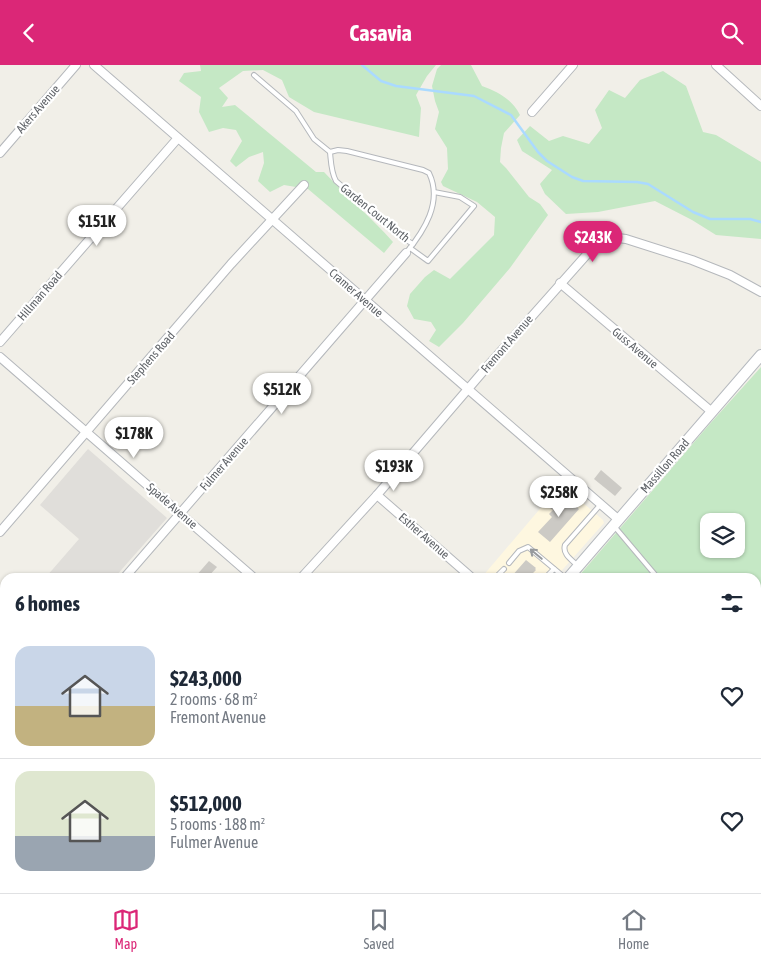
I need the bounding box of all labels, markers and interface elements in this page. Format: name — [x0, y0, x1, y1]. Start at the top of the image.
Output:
icon: back — [15, 19, 43, 47]
icon: search — [718, 19, 746, 47]
text: Casavia — [349, 20, 412, 46]
street label: Akers Avenue — [13, 82, 63, 136]
street label: Garden Court North — [338, 181, 412, 245]
pin: $151K — [62, 205, 132, 247]
text: $151K — [78, 212, 116, 230]
pin: $243K — [558, 221, 628, 263]
text: $243K — [574, 228, 612, 246]
street label: Cramer Avenue — [326, 266, 386, 320]
street label: Hillman Road — [15, 269, 65, 323]
street label: Fremont Avenue — [478, 312, 536, 376]
street label: Guss Avenue — [609, 325, 661, 371]
street label: Stephens Road — [124, 329, 178, 387]
pin: $512K — [247, 373, 317, 415]
text: $512K — [263, 380, 301, 398]
pin: $178K — [99, 417, 169, 459]
text: $178K — [115, 424, 153, 442]
street label: Fulmer Avenue — [197, 434, 251, 494]
street label: Massillon Road — [638, 436, 692, 496]
pin: $193K — [359, 449, 429, 492]
text: $193K — [375, 457, 413, 475]
pin: $258K — [524, 475, 594, 518]
street label: Spade Avenue — [144, 480, 200, 532]
text: $258K — [540, 483, 578, 501]
street label: Esther Avenue — [396, 510, 452, 562]
map controls — [700, 513, 745, 558]
button: layers — [700, 513, 745, 558]
one-way arrow — [530, 549, 543, 560]
icon: filters — [718, 589, 746, 617]
text: 6 homes — [15, 591, 80, 615]
icon: home — [55, 666, 115, 726]
text: $243,000 — [170, 666, 242, 690]
icon: heart — [718, 682, 746, 710]
text: 2 rooms · 68 m² — [170, 690, 258, 708]
text: Fremont Avenue — [170, 708, 266, 726]
icon: home — [55, 791, 115, 851]
text: $512,000 — [170, 791, 242, 815]
icon: heart — [718, 807, 746, 835]
text: 5 rooms · 188 m² — [170, 815, 265, 833]
text: Fulmer Avenue — [170, 833, 258, 851]
tab: Map — [112, 906, 140, 952]
tab: Saved — [363, 906, 394, 952]
tab: Home — [618, 906, 649, 952]

